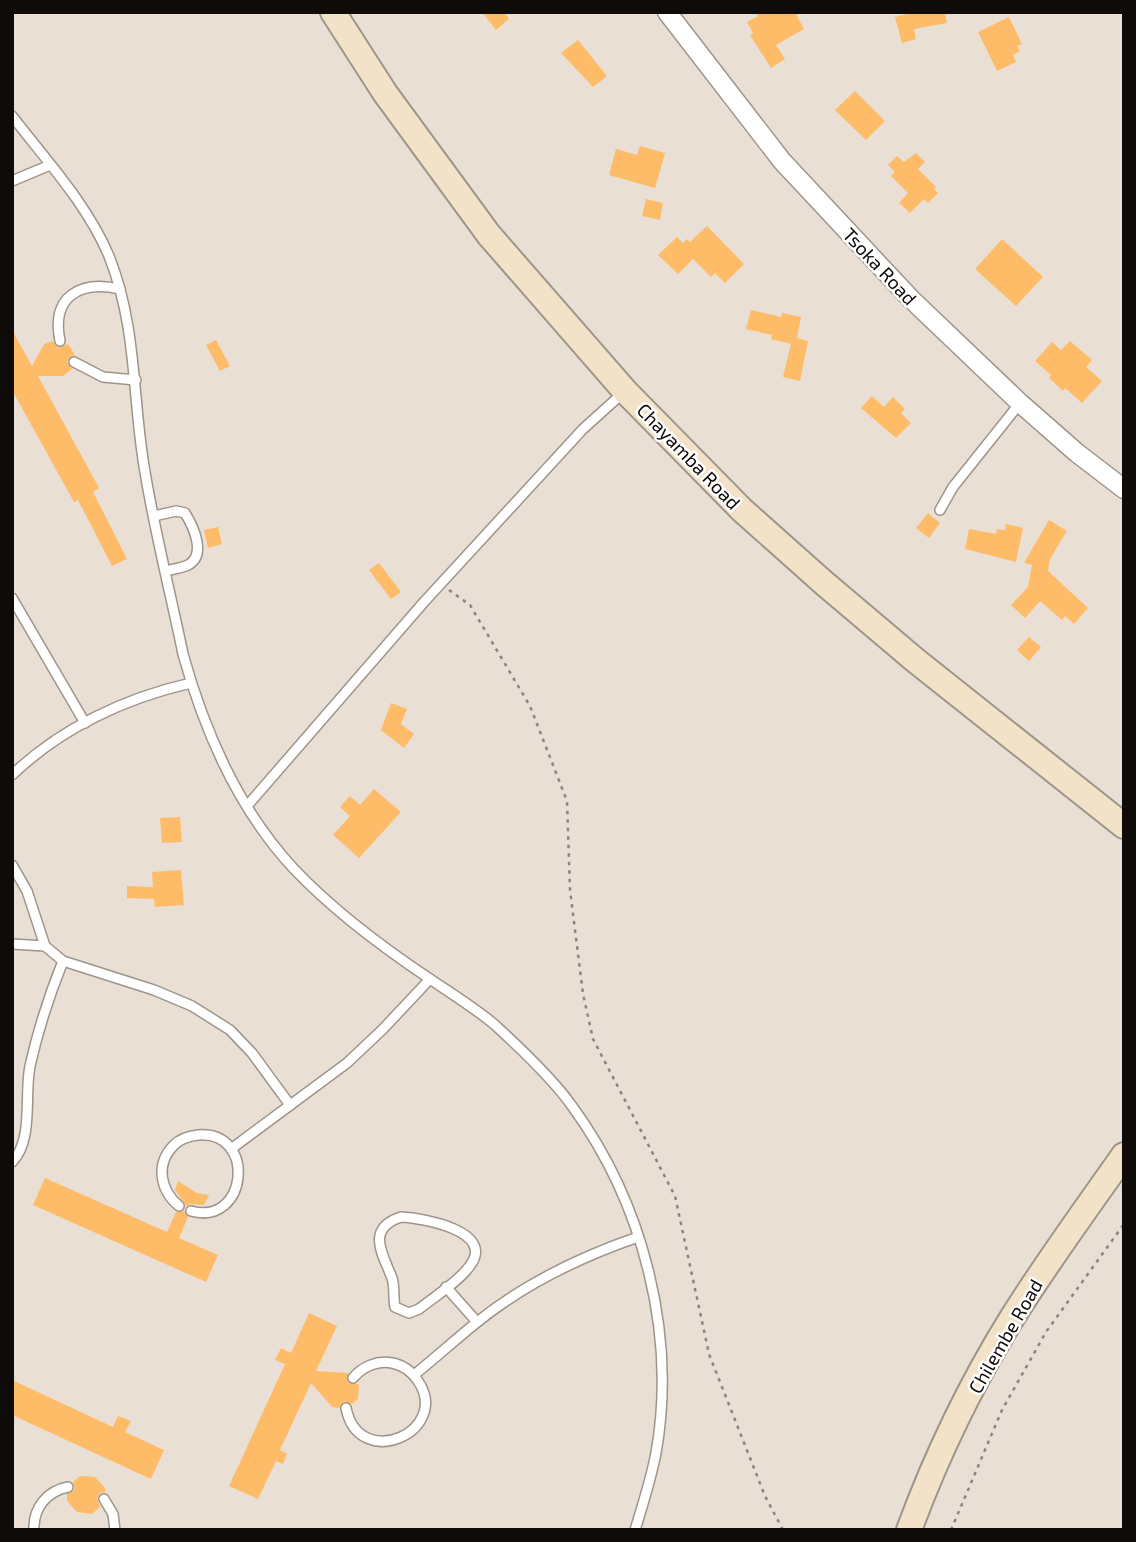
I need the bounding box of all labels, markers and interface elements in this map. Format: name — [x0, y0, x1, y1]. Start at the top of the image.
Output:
street label: Tsoka Road — [838, 222, 922, 310]
street label: Chayamba Road — [633, 398, 745, 514]
street label: Chilembe Road — [963, 1275, 1047, 1397]

